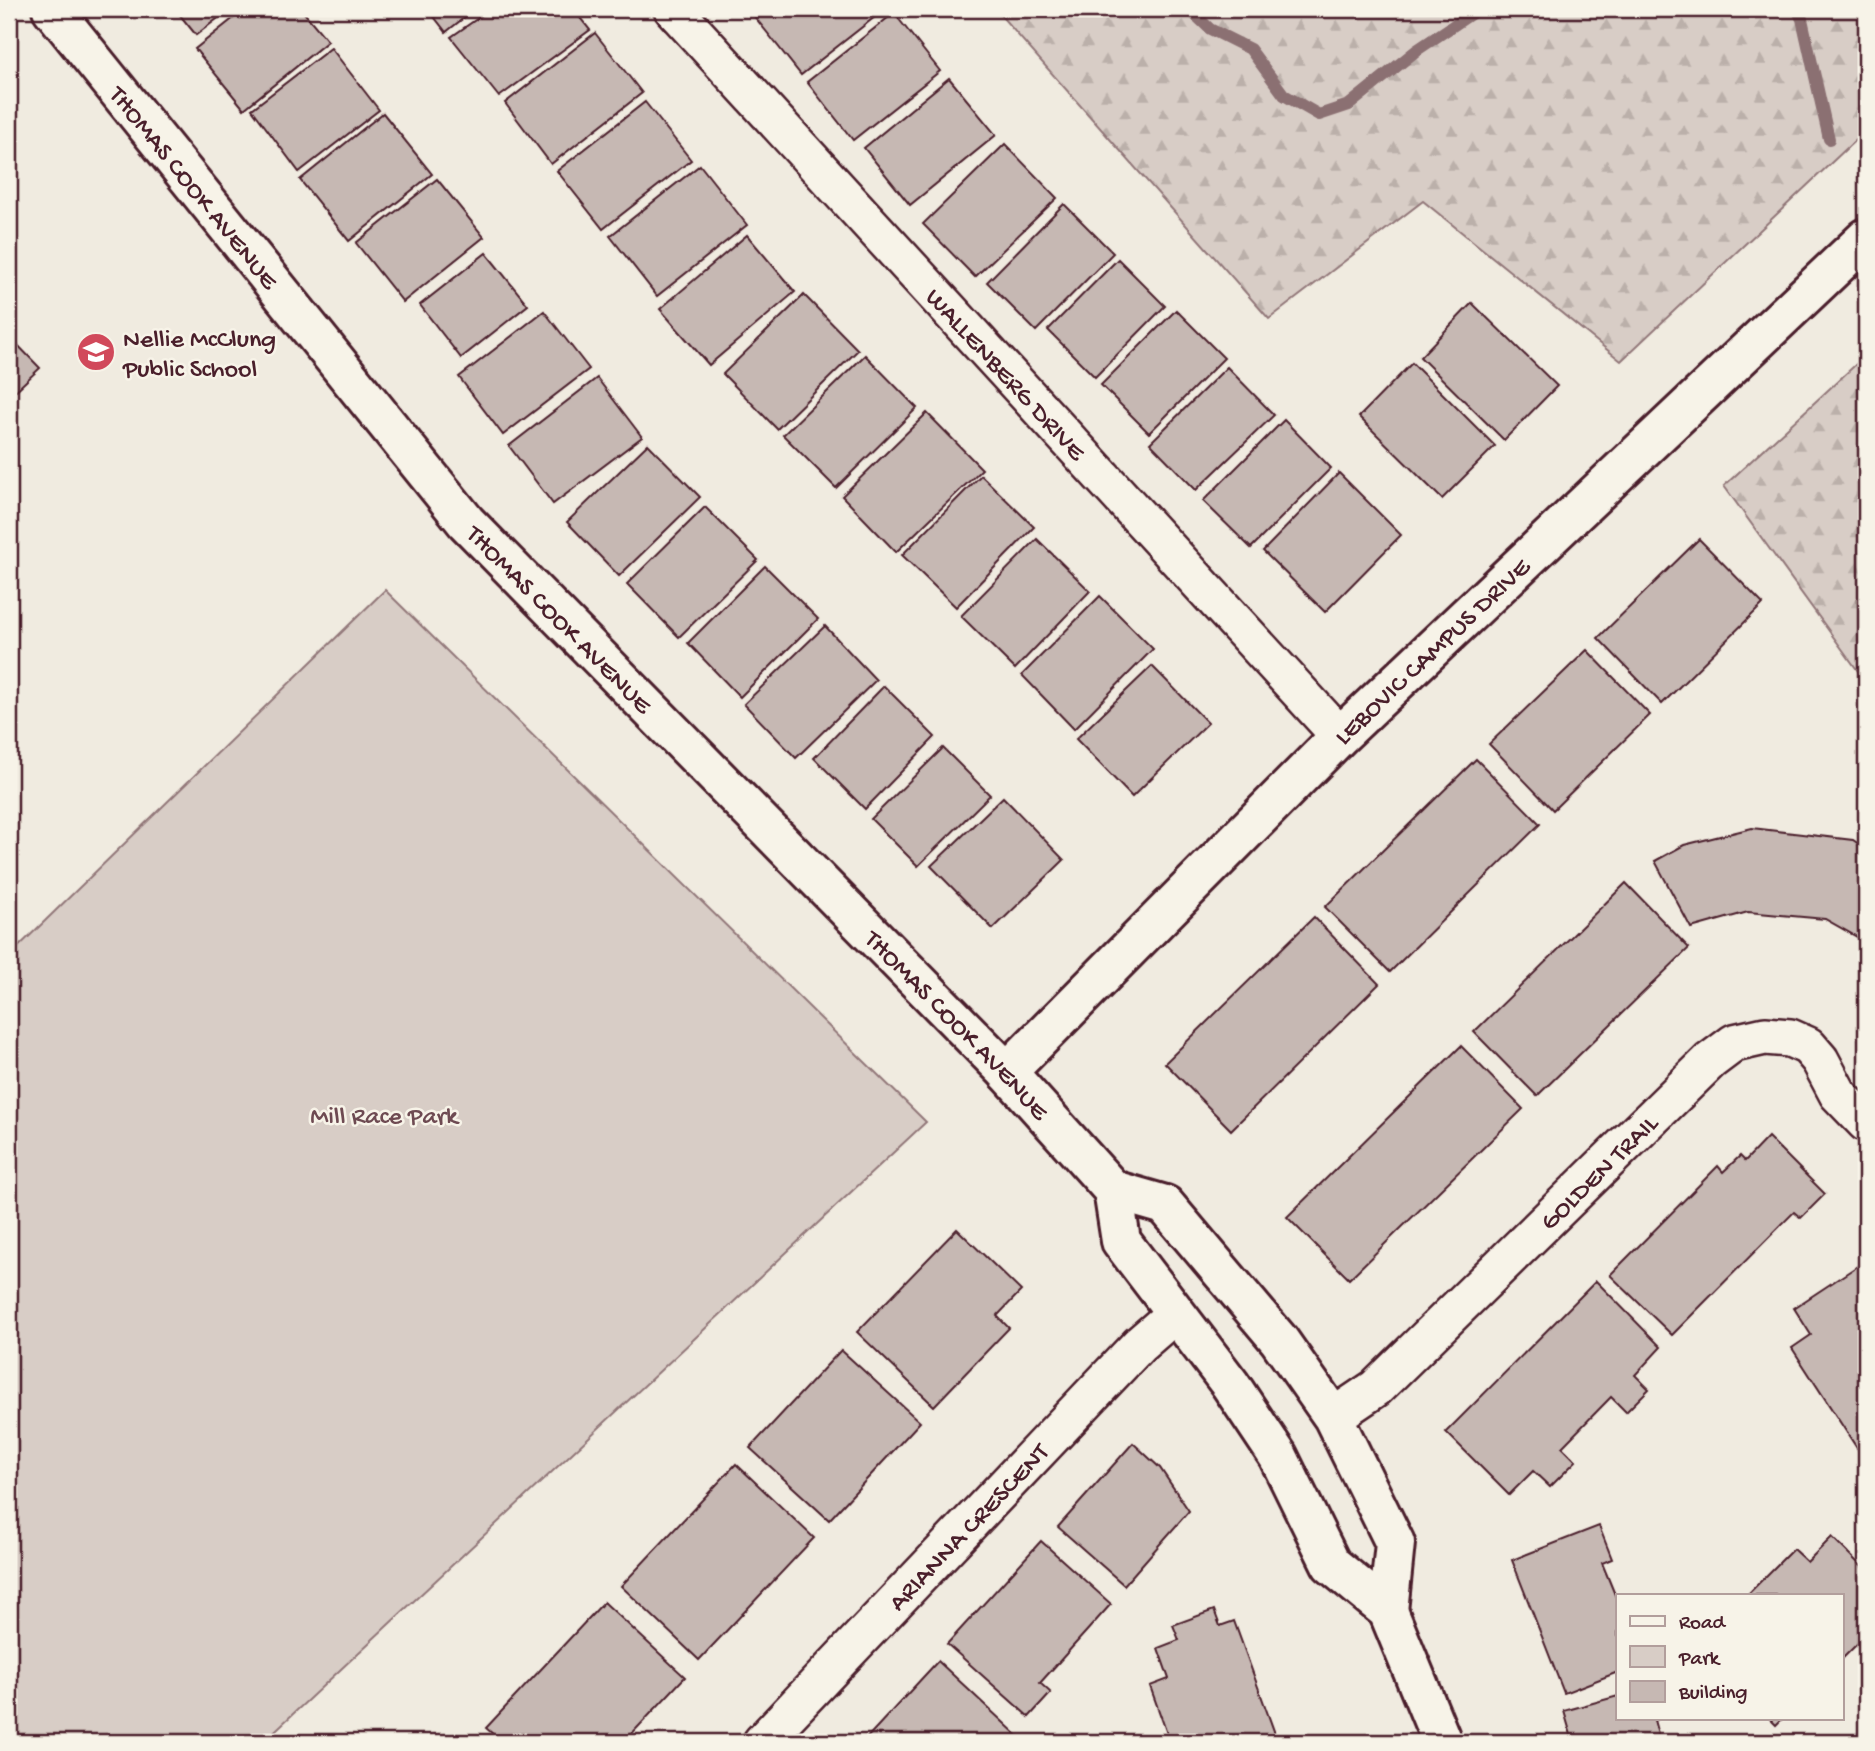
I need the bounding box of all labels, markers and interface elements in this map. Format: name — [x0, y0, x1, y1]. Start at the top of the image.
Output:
street label: THOMAS COOK AVENUE — [99, 80, 283, 298]
street label: WALLENBERG DRIVE — [917, 283, 1091, 469]
place label: Nellie McClung Public School — [122, 326, 276, 387]
school or university icon: Nellie McClung Public School — [75, 331, 117, 373]
street label: THOMAS COOK AVENUE — [456, 519, 657, 723]
street label: LEBOVIC CAMPUS DRIVE — [1329, 553, 1539, 753]
street label: THOMAS COOK AVENUE — [855, 924, 1054, 1129]
park label: Mill Race Park — [310, 1103, 460, 1134]
street label: GOLDEN TRAIL — [1535, 1109, 1667, 1239]
street label: ARIANNA CRESCENT — [884, 1438, 1058, 1619]
legend — [1616, 1594, 1843, 1720]
text: Road — [1679, 1612, 1727, 1637]
text: Park — [1678, 1648, 1722, 1673]
text: Building — [1678, 1682, 1748, 1707]

